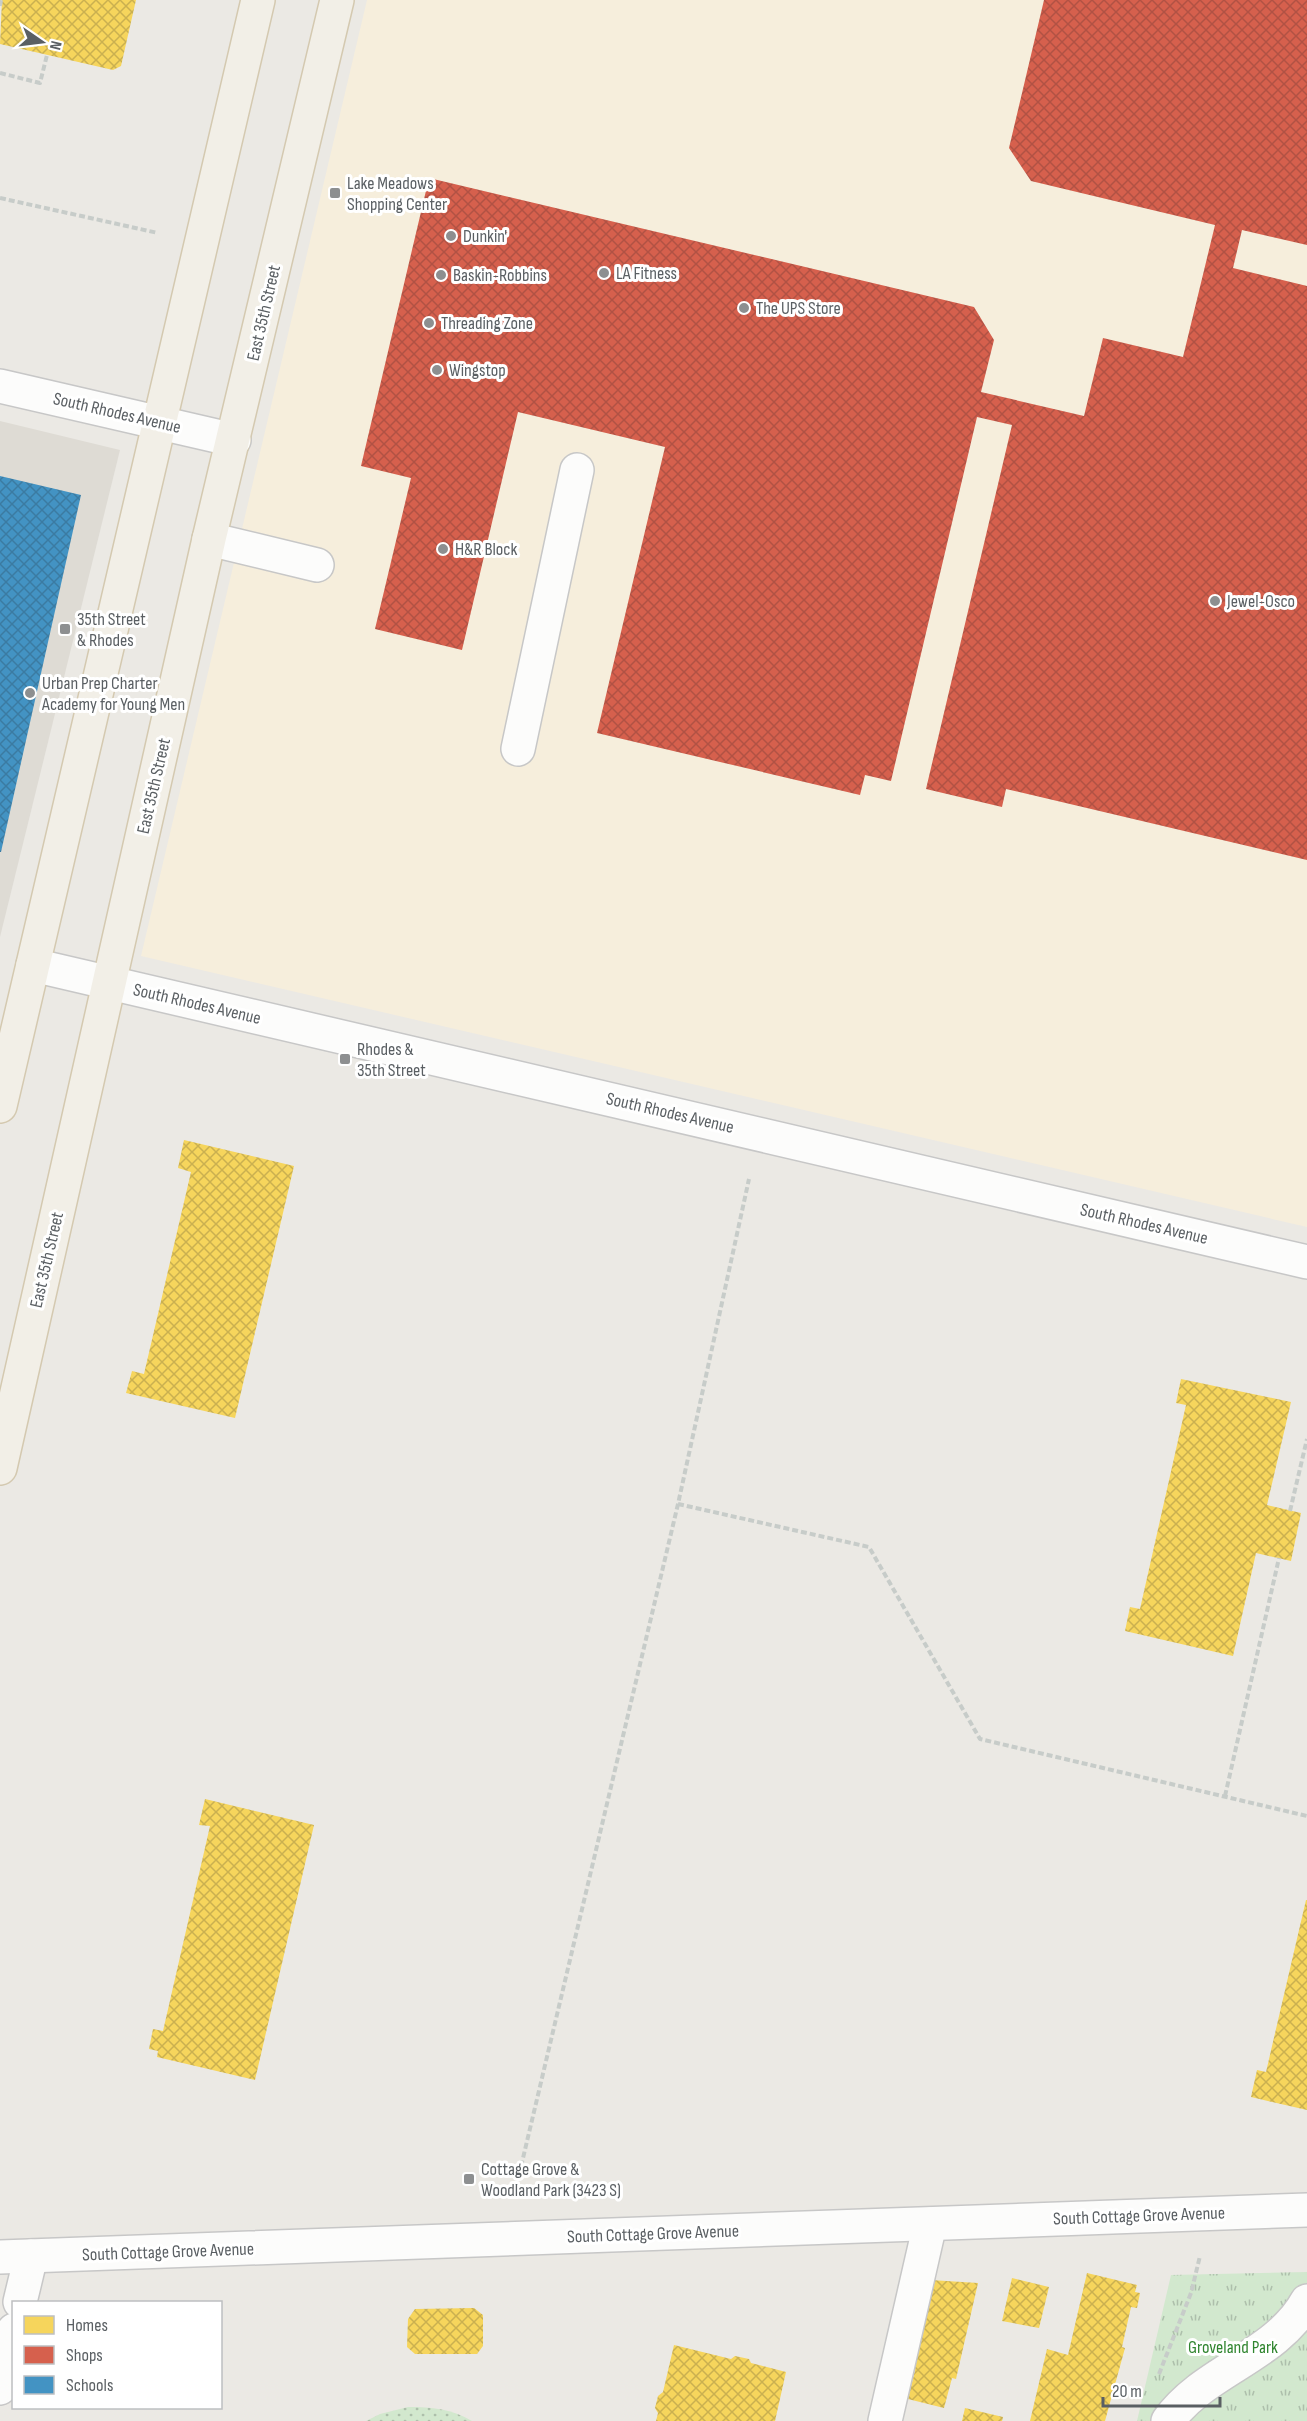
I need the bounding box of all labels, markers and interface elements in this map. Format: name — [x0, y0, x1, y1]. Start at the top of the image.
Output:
north arrow — [12, 12, 72, 72]
text: N — [45, 39, 65, 52]
place label: Lake Meadows Shopping Center — [347, 173, 447, 215]
marker: Lake Meadows Shopping Center — [328, 186, 342, 200]
place label: Dunkin' — [463, 226, 507, 247]
marker: Dunkin' — [444, 229, 458, 243]
street label: East 35th Street — [243, 263, 285, 363]
place label: LA Fitness — [616, 263, 677, 284]
place label: Baskin-Robbins — [453, 265, 547, 286]
marker: LA Fitness — [597, 266, 611, 280]
marker: Baskin-Robbins — [434, 268, 448, 282]
place label: The UPS Store — [756, 298, 841, 319]
marker: The UPS Store — [737, 301, 751, 315]
place label: Threading Zone — [441, 313, 533, 334]
marker: Threading Zone — [422, 316, 436, 330]
place label: Wingstop — [449, 360, 506, 381]
marker: Wingstop — [430, 363, 444, 377]
street label: South Rhodes Avenue — [51, 388, 183, 438]
place label: H&R Block — [455, 539, 517, 560]
marker: H&R Block — [436, 542, 450, 556]
place label: Jewel-Osco — [1226, 591, 1295, 612]
marker: Jewel-Osco — [1208, 594, 1222, 608]
place label: 35th Street & Rhodes — [77, 609, 146, 651]
marker: 35th Street & Rhodes — [58, 622, 72, 636]
place label: Urban Prep Charter Academy for Young Men — [41, 673, 185, 715]
marker: Urban Prep Charter Academy for Young Men — [23, 686, 37, 700]
street label: East 35th Street — [133, 736, 175, 836]
street label: South Rhodes Avenue — [131, 979, 263, 1029]
place label: Rhodes & 35th Street — [357, 1039, 426, 1081]
marker: Rhodes & 35th Street — [338, 1052, 352, 1066]
street label: South Rhodes Avenue — [604, 1088, 736, 1138]
street label: South Rhodes Avenue — [1078, 1199, 1210, 1249]
street label: East 35th Street — [26, 1210, 68, 1310]
place label: Cottage Grove & Woodland Park (3423 S) — [481, 2159, 621, 2201]
marker: Cottage Grove & Woodland Park (3423 S) — [462, 2172, 476, 2186]
street label: South Cottage Grove Avenue — [1053, 2203, 1225, 2229]
street label: South Cottage Grove Avenue — [567, 2221, 739, 2247]
street label: South Cottage Grove Avenue — [82, 2239, 254, 2265]
legend — [12, 2301, 222, 2409]
text: Homes — [66, 2315, 108, 2336]
park label: Groveland Park — [1188, 2337, 1278, 2358]
text: Shops — [66, 2345, 103, 2366]
scale bar — [1103, 2370, 1220, 2408]
text: Schools — [66, 2375, 113, 2396]
text: 20 m — [1112, 2381, 1142, 2402]

